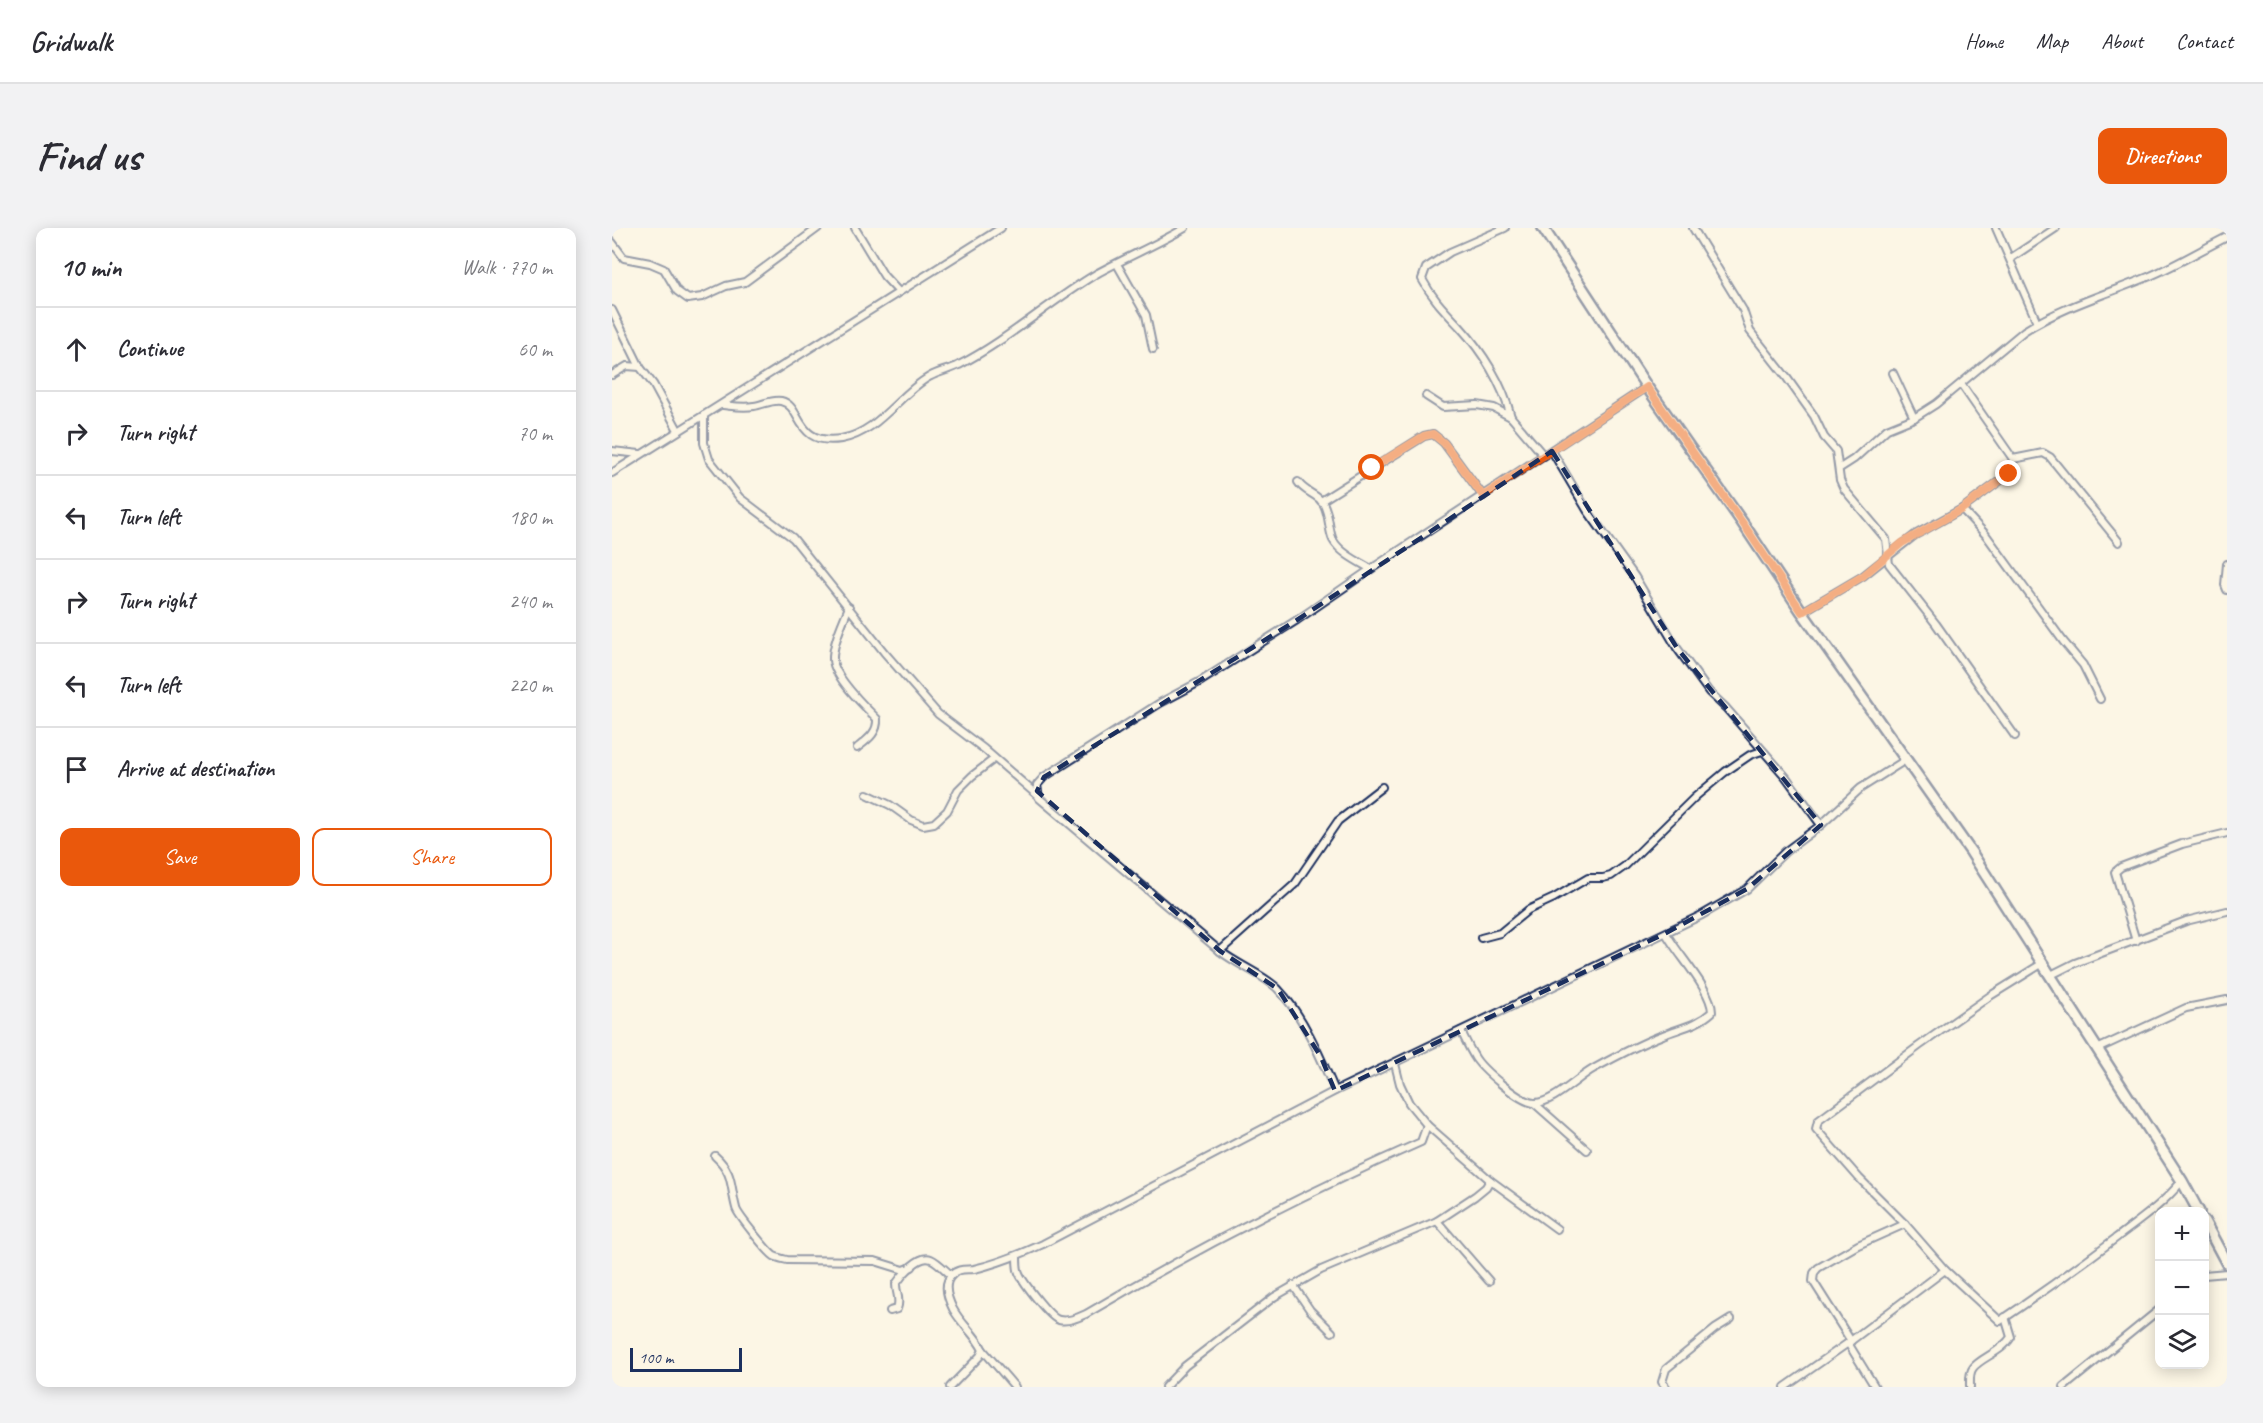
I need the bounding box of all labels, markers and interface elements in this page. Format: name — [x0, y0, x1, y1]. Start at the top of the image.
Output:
text: Gridwalk — [30, 24, 112, 59]
text: Home — [1965, 28, 2003, 54]
text: Map — [2036, 28, 2068, 54]
text: About — [2101, 28, 2143, 54]
text: Contact — [2176, 28, 2233, 54]
button: Directions — [2098, 128, 2227, 184]
text: Find us — [36, 130, 141, 183]
text: 10 min — [60, 251, 122, 284]
text: Walk · 770 m — [462, 255, 552, 280]
icon: ahead — [60, 333, 93, 366]
text: Continue — [117, 335, 183, 363]
text: 60 m — [518, 337, 552, 362]
icon: right — [60, 417, 93, 450]
text: Turn right — [117, 419, 194, 447]
text: 70 m — [518, 421, 552, 446]
route start — [1358, 454, 1384, 480]
route end — [1995, 460, 2021, 486]
icon: left — [60, 501, 93, 534]
text: Turn left — [117, 503, 181, 531]
text: 180 m — [509, 505, 552, 530]
icon: right — [60, 585, 93, 618]
text: Turn right — [117, 587, 194, 615]
text: 240 m — [509, 589, 552, 614]
icon: left — [60, 669, 93, 702]
text: Turn left — [117, 671, 181, 699]
text: 220 m — [509, 673, 552, 698]
icon: arrive — [60, 753, 93, 786]
text: Arrive at destination — [117, 755, 274, 783]
button: Save — [60, 828, 300, 886]
button: Share — [312, 828, 552, 886]
map controls — [2155, 1207, 2209, 1369]
button: + — [2155, 1207, 2209, 1261]
button: − — [2155, 1261, 2209, 1315]
button: layers — [2155, 1315, 2209, 1369]
scale bar — [630, 1345, 742, 1372]
text: 100 m — [639, 1348, 673, 1368]

